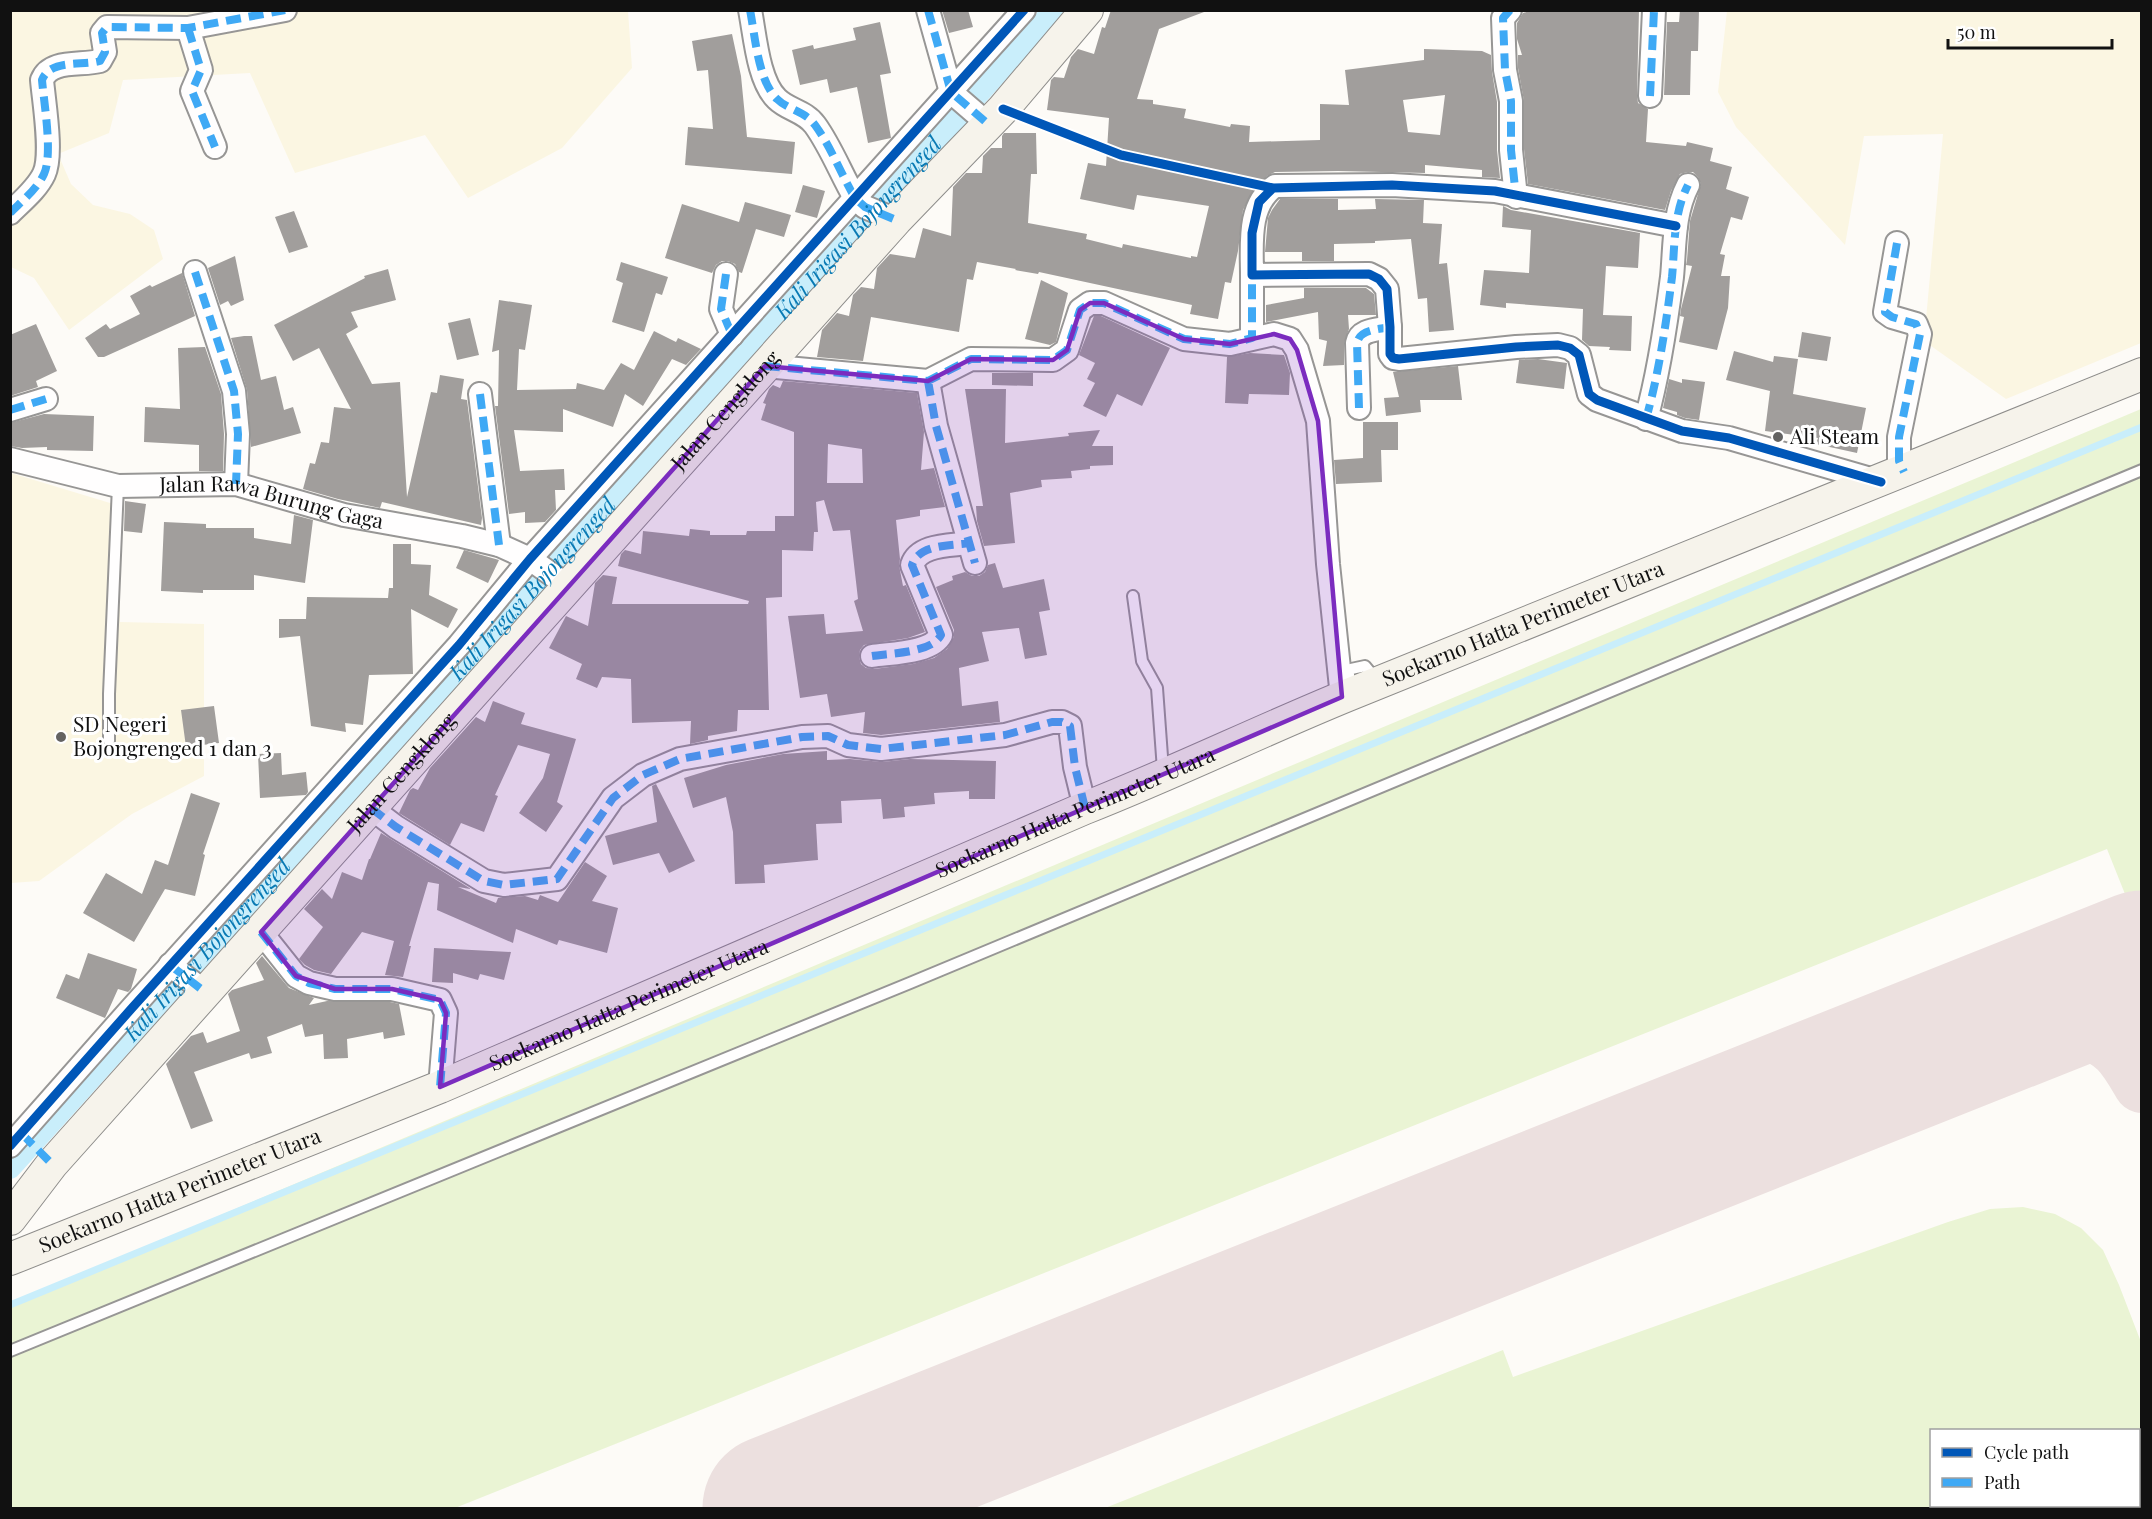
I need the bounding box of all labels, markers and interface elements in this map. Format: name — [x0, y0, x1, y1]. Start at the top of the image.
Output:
scale bar — [1948, 12, 2112, 50]
text: 50 m — [1957, 20, 1996, 44]
water label: Kali Irigasi Bojongrenged — [766, 128, 948, 326]
street label: Jalan Cengklong — [663, 343, 785, 476]
place label: Ali Steam — [1789, 421, 1879, 449]
marker: Ali Steam — [1771, 430, 1785, 444]
street label: Jalan Rawa Burung Gaga — [158, 468, 386, 534]
water label: Kali Irigasi Bojongrenged — [441, 489, 623, 687]
street label: Soekarno Hatta Perimeter Utara — [1377, 553, 1668, 692]
street label: Jalan Cengklong — [339, 706, 461, 838]
place label: SD Negeri Bojongrenged 1 dan 3 — [73, 709, 272, 761]
marker: SD Negeri Bojongrenged 1 dan 3 — [54, 730, 68, 744]
street label: Soekarno Hatta Perimeter Utara — [930, 738, 1219, 883]
water label: Kali Irigasi Bojongrenged — [115, 850, 297, 1048]
street label: Soekarno Hatta Perimeter Utara — [484, 931, 773, 1076]
street label: Soekarno Hatta Perimeter Utara — [34, 1120, 325, 1258]
legend — [1930, 1429, 2140, 1507]
text: Cycle path — [1984, 1440, 2069, 1464]
text: Path — [1984, 1470, 2021, 1494]

